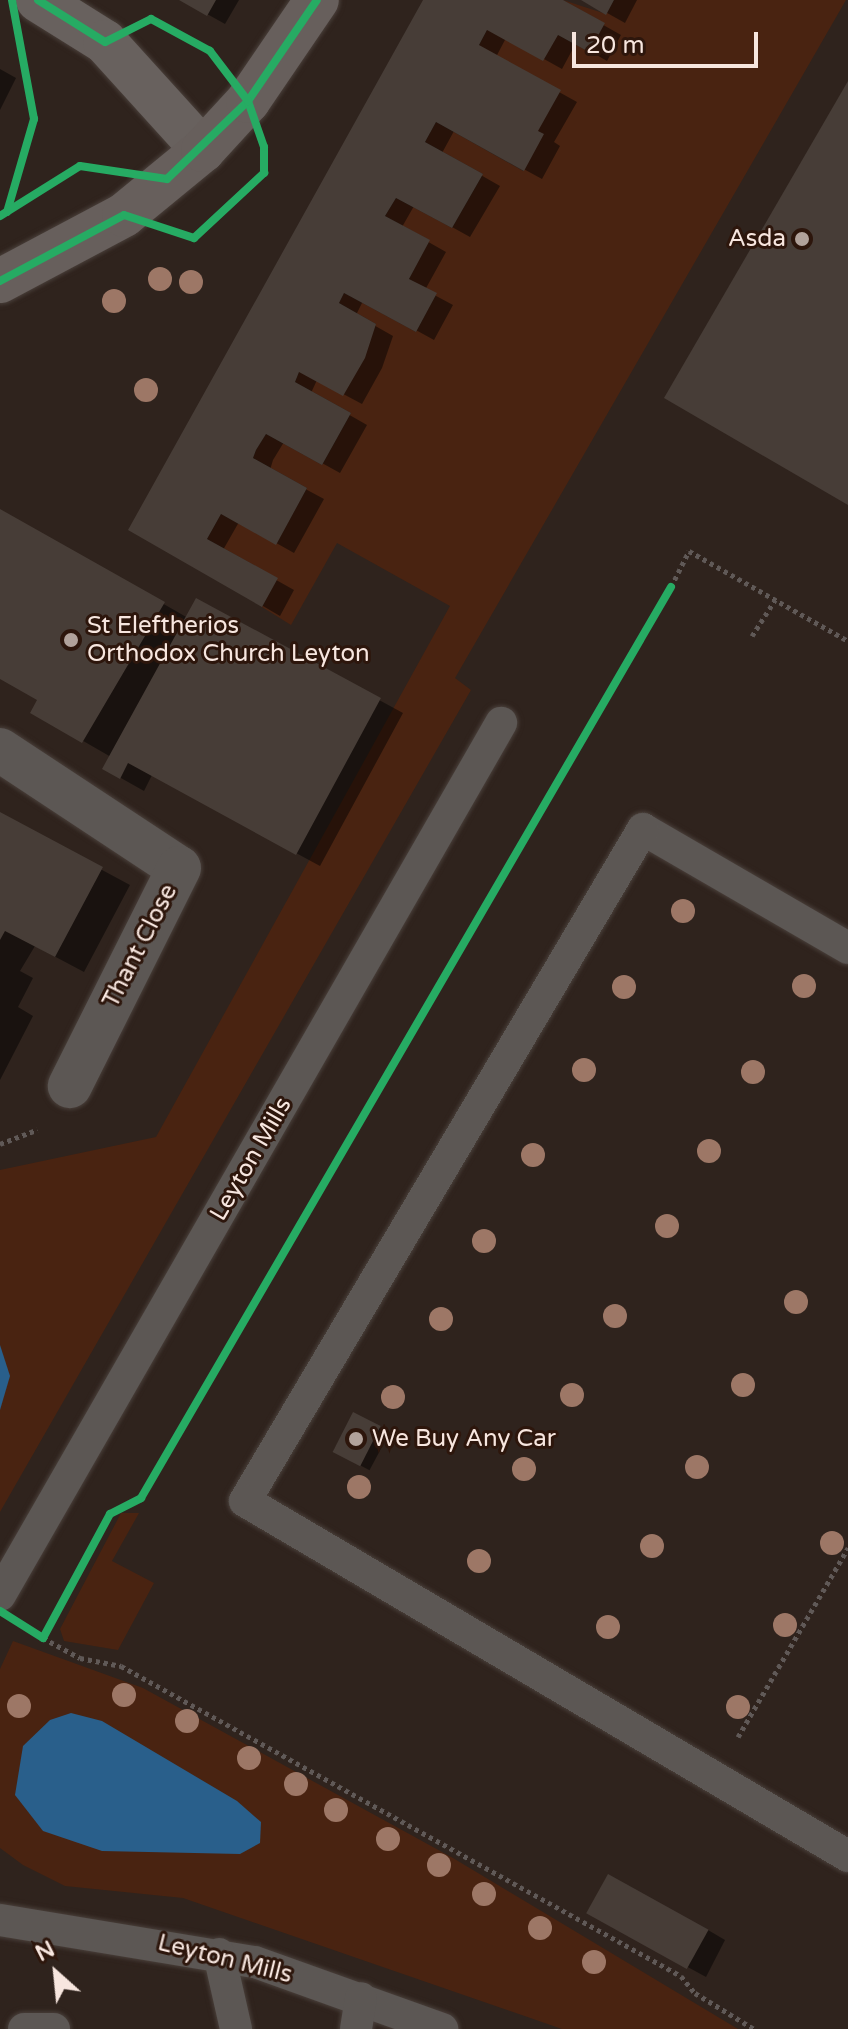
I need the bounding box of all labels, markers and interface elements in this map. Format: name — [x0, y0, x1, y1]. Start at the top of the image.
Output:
scale bar — [576, 16, 762, 66]
text: 20 m — [586, 31, 644, 60]
place label: Asda — [728, 225, 786, 253]
marker: Asda — [793, 230, 811, 248]
place label: St Eleftherios Orthodox Church Leyton — [87, 612, 370, 668]
marker: St Eleftherios Orthodox Church Leyton — [62, 631, 80, 649]
street label: Thant Close — [97, 879, 183, 1013]
street label: Leyton Mills — [204, 1092, 298, 1226]
place label: We Buy Any Car — [372, 1425, 556, 1453]
marker: We Buy Any Car — [347, 1430, 365, 1448]
street label: Leyton Mills — [155, 1928, 295, 1990]
north arrow — [16, 1933, 96, 2013]
text: N — [31, 1936, 59, 1967]

